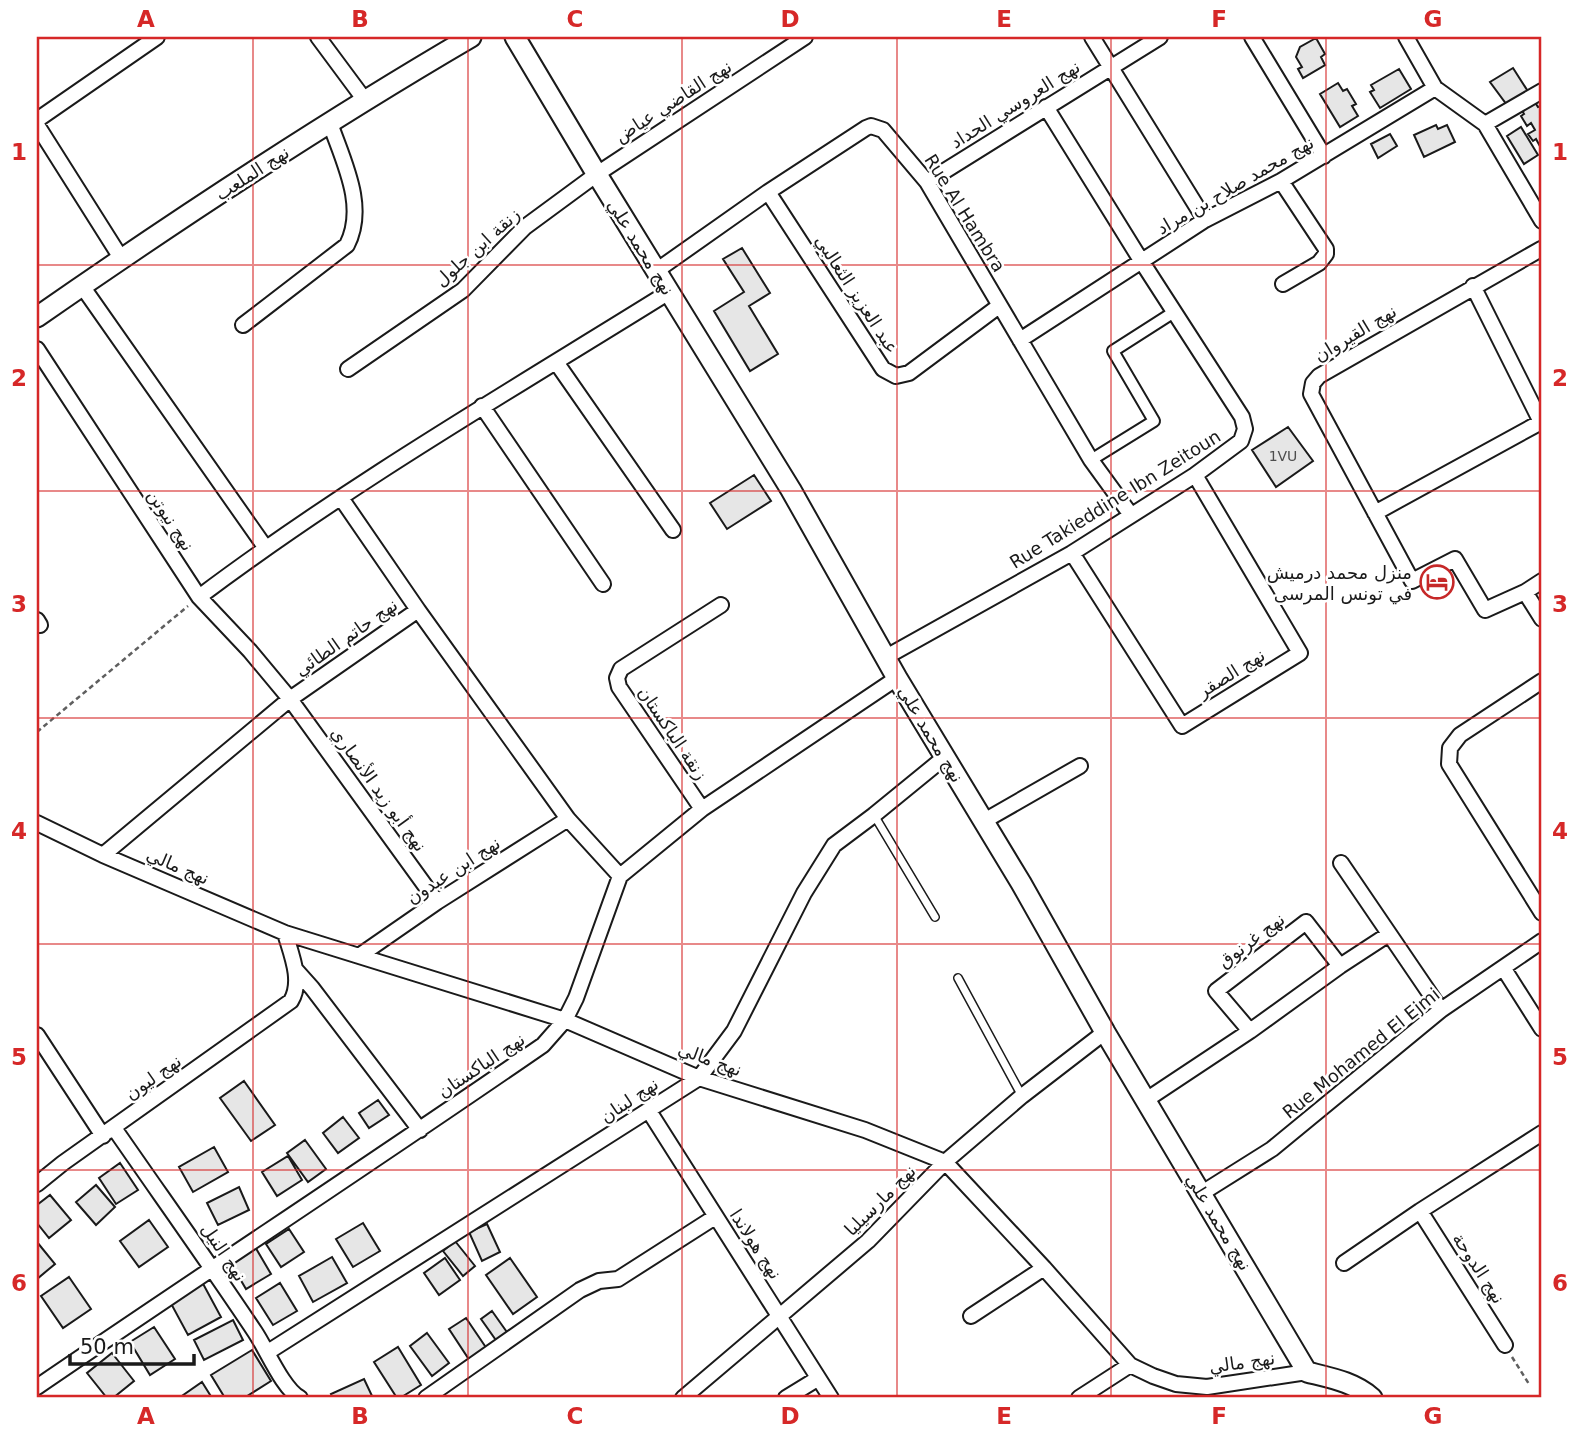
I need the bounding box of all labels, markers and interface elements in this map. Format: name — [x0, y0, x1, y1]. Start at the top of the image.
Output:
text: A — [137, 6, 155, 32]
text: B — [351, 6, 369, 32]
text: C — [567, 6, 583, 32]
text: D — [780, 6, 800, 32]
text: E — [996, 6, 1012, 32]
text: F — [1211, 6, 1227, 32]
text: G — [1424, 6, 1442, 32]
street label: نهج القاضي عياض — [611, 55, 736, 147]
street label: نهج العروسي الحداد — [946, 56, 1084, 153]
street label: نهج محمد صلاح بن مراد — [1153, 131, 1318, 239]
text: 1 — [11, 139, 27, 165]
text: 1 — [1552, 139, 1568, 165]
street label: نهج الملعب — [211, 141, 293, 205]
street label: Rue Al Hambra — [920, 150, 1010, 276]
street label: نهج محمد علي — [602, 195, 679, 299]
street label: زنقة ابن جلول — [430, 203, 524, 291]
street label: عبد العزيز الثعالبي — [810, 231, 903, 358]
street label: نهج القيروان — [1310, 300, 1401, 367]
text: 2 — [11, 365, 27, 391]
text: 2 — [1552, 365, 1568, 391]
street label: Rue Takieddine Ibn Zeitoun — [1006, 425, 1224, 573]
house number: 1VU — [1269, 448, 1297, 464]
street label: نهج نيوتن — [143, 485, 199, 555]
place label: منزل محمد درميش في تونس المرسى — [1267, 562, 1412, 605]
hotel icon: منزل محمد درميش في تونس المرسى — [1418, 563, 1456, 601]
text: 3 — [11, 591, 27, 617]
text: 3 — [1552, 591, 1568, 617]
street label: نهج حاتم الطائي — [291, 594, 402, 681]
street label: نهج الصقر — [1192, 644, 1269, 703]
street label: زنقة الباكستان — [634, 682, 712, 784]
street label: نهج محمد علي — [893, 682, 968, 787]
street label: نهج أبو زيد الأنصاري — [326, 722, 432, 856]
text: 4 — [11, 818, 27, 844]
text: 4 — [1552, 818, 1568, 844]
street label: نهج ابن عبدون — [402, 832, 504, 909]
street label: نهج مالي — [143, 843, 213, 890]
street label: نهج غرنوق — [1213, 908, 1289, 973]
street label: Rue Mohamed El Ejmi — [1278, 983, 1444, 1123]
street label: نهج الباكستان — [433, 1028, 529, 1103]
street label: نهج مالي — [675, 1038, 745, 1081]
text: 5 — [11, 1044, 27, 1070]
text: 5 — [1552, 1044, 1568, 1070]
street label: نهج ليون — [121, 1050, 186, 1105]
street label: نهج لبنان — [596, 1073, 663, 1128]
street label: نهج مارسيليا — [840, 1160, 921, 1241]
street label: نهج محمد علي — [1181, 1170, 1256, 1275]
street label: نهج هولاندا — [725, 1205, 786, 1283]
street label: نهج النيل — [196, 1219, 251, 1286]
street label: نهج الدوحة — [1448, 1229, 1510, 1308]
text: 6 — [11, 1270, 27, 1296]
text: 6 — [1552, 1270, 1568, 1296]
scale bar — [70, 1323, 194, 1367]
text: 50 m — [80, 1335, 134, 1359]
street label: نهج مالي — [1208, 1347, 1276, 1378]
text: A — [137, 1403, 155, 1429]
text: B — [351, 1403, 369, 1429]
text: C — [567, 1403, 583, 1429]
text: D — [780, 1403, 800, 1429]
text: E — [996, 1403, 1012, 1429]
text: F — [1211, 1403, 1227, 1429]
text: G — [1424, 1403, 1442, 1429]

